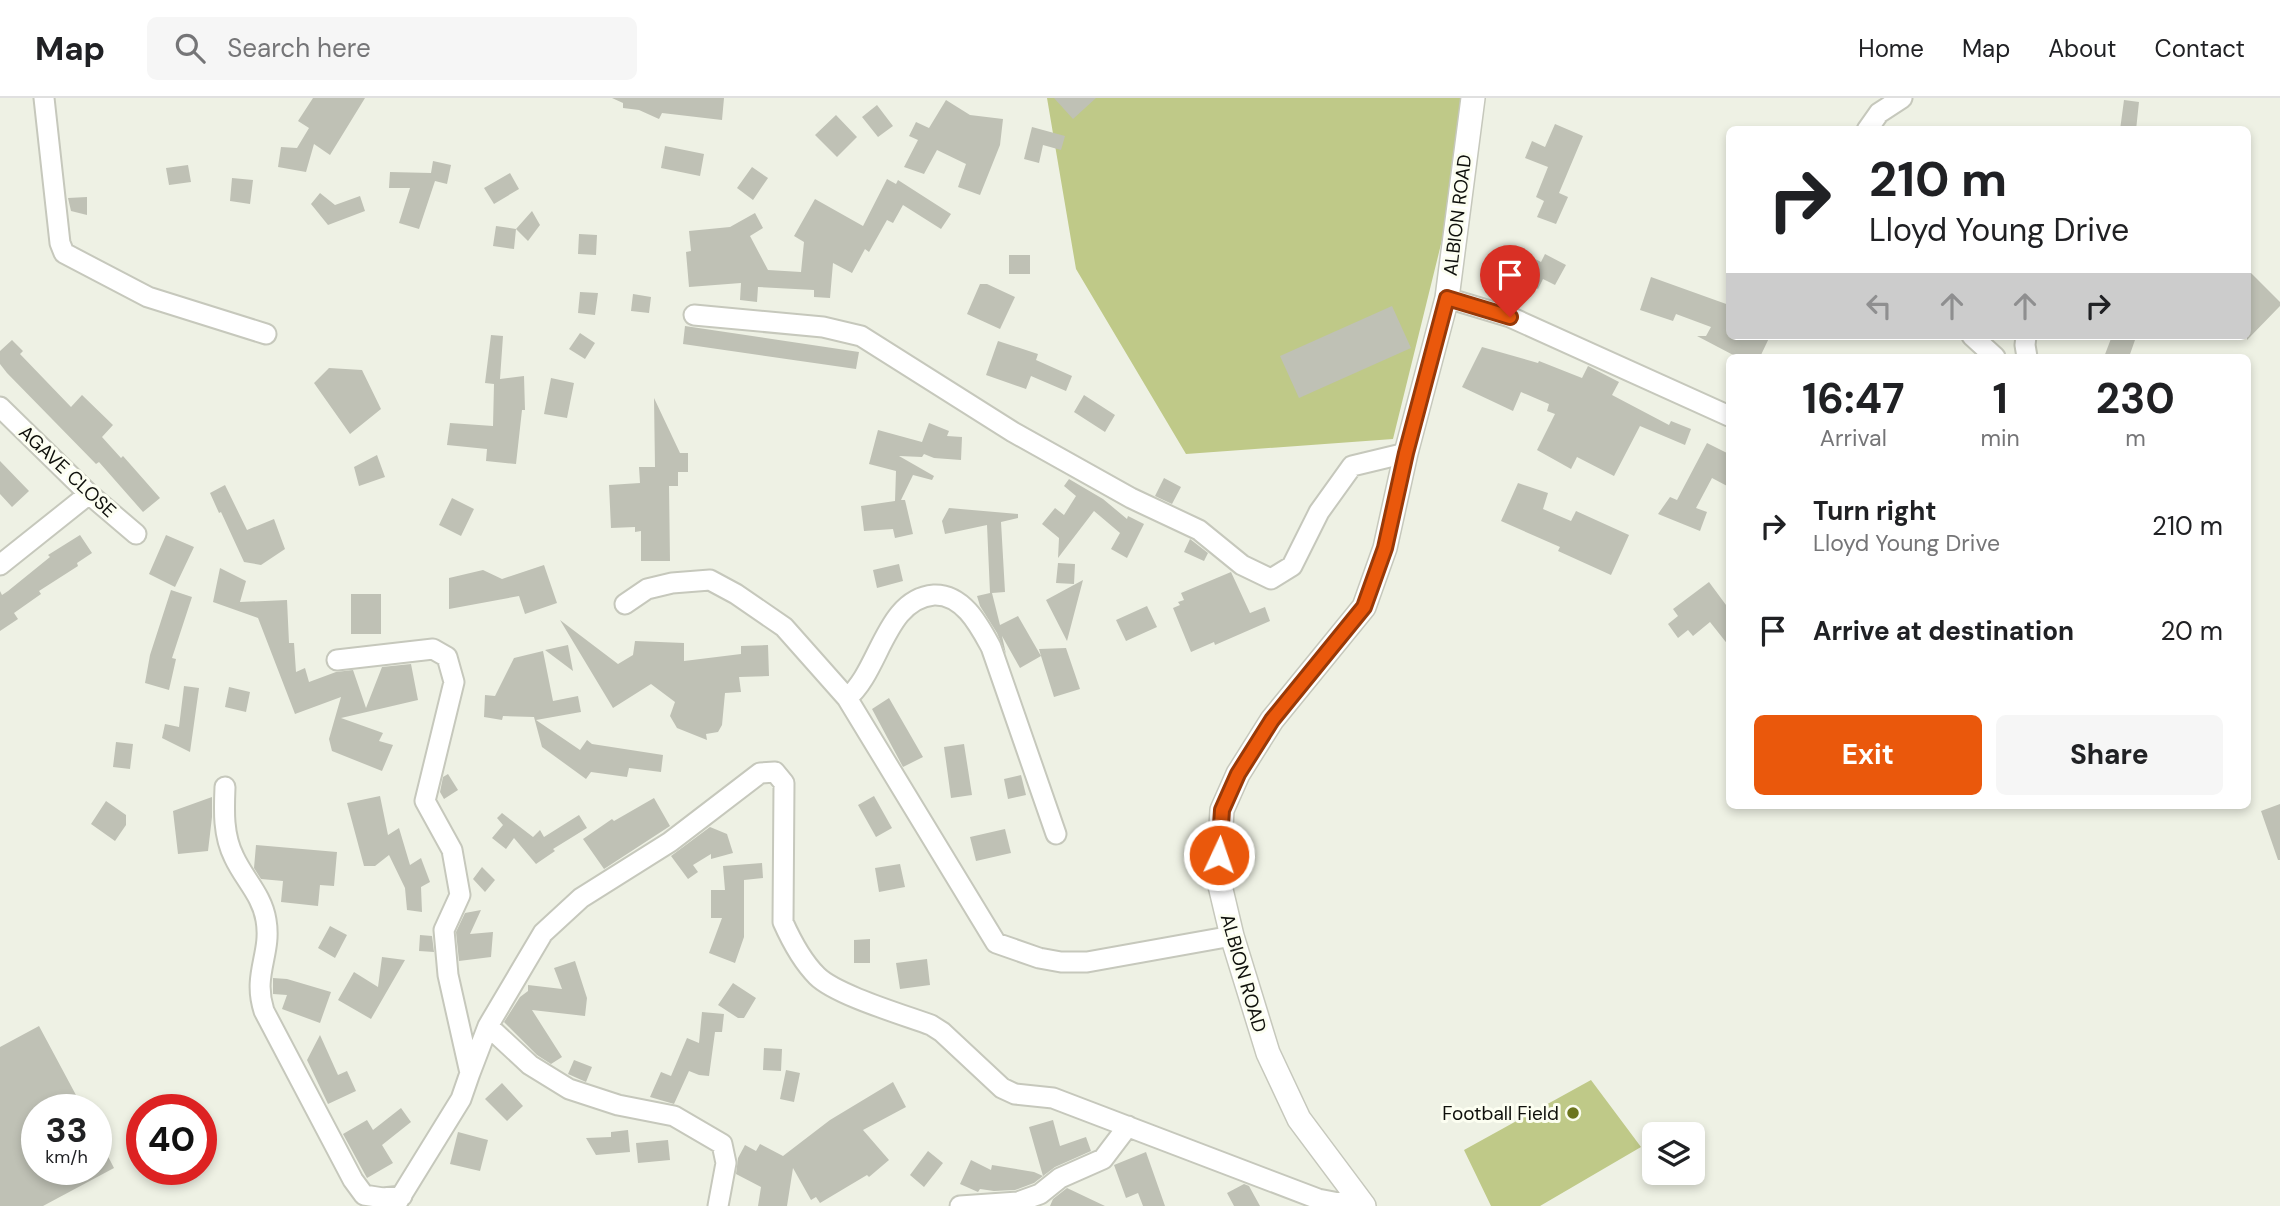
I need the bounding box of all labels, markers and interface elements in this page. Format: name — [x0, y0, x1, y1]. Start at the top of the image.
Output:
search box — [147, 17, 637, 80]
text: Map — [35, 27, 105, 70]
icon: search — [171, 29, 209, 67]
text: Search here — [227, 31, 371, 65]
text: Home — [1858, 33, 1924, 64]
text: Map — [1962, 33, 2010, 64]
text: About — [2048, 33, 2117, 64]
text: Contact — [2155, 33, 2245, 64]
text: 210 m — [1869, 147, 2007, 211]
street label: ALBION ROAD — [1438, 153, 1477, 277]
icon: right — [1754, 154, 1845, 245]
text: Lloyd Young Drive — [1869, 209, 2129, 251]
pin — [1480, 245, 1540, 317]
icon: arrive — [1491, 256, 1529, 294]
icon: left — [1860, 287, 1898, 325]
icon: ahead — [1933, 287, 1971, 325]
icon: ahead — [2006, 287, 2044, 325]
icon: right — [2079, 287, 2117, 325]
text: 16:47 — [1802, 371, 1905, 426]
text: 1 — [1993, 371, 2008, 426]
text: 230 — [2096, 371, 2175, 426]
street label: AGAVE CLOSE — [14, 420, 122, 523]
text: Arrival — [1820, 423, 1887, 453]
text: min — [1981, 423, 2020, 453]
text: m — [2125, 423, 2146, 453]
text: Turn right — [1813, 494, 1937, 528]
icon: right — [1754, 507, 1792, 545]
text: 210 m — [2152, 509, 2223, 543]
text: Lloyd Young Drive — [1813, 528, 2000, 558]
icon: arrive — [1754, 612, 1792, 650]
text: Arrive at destination — [1813, 614, 2074, 648]
text: 20 m — [2160, 614, 2223, 648]
button: Exit — [1754, 715, 1982, 795]
button: Share — [1996, 715, 2223, 795]
position arrow — [1182, 818, 1256, 892]
street label: ALBION ROAD — [1215, 911, 1272, 1035]
speed limit sign: 40 — [126, 1094, 217, 1185]
place label: Football Field — [1442, 1101, 1559, 1126]
marker: Football Field — [1565, 1105, 1581, 1121]
text: 33 — [45, 1107, 88, 1153]
map controls — [1642, 1122, 1705, 1185]
button: layers — [1642, 1122, 1705, 1185]
text: km/h — [45, 1145, 88, 1169]

